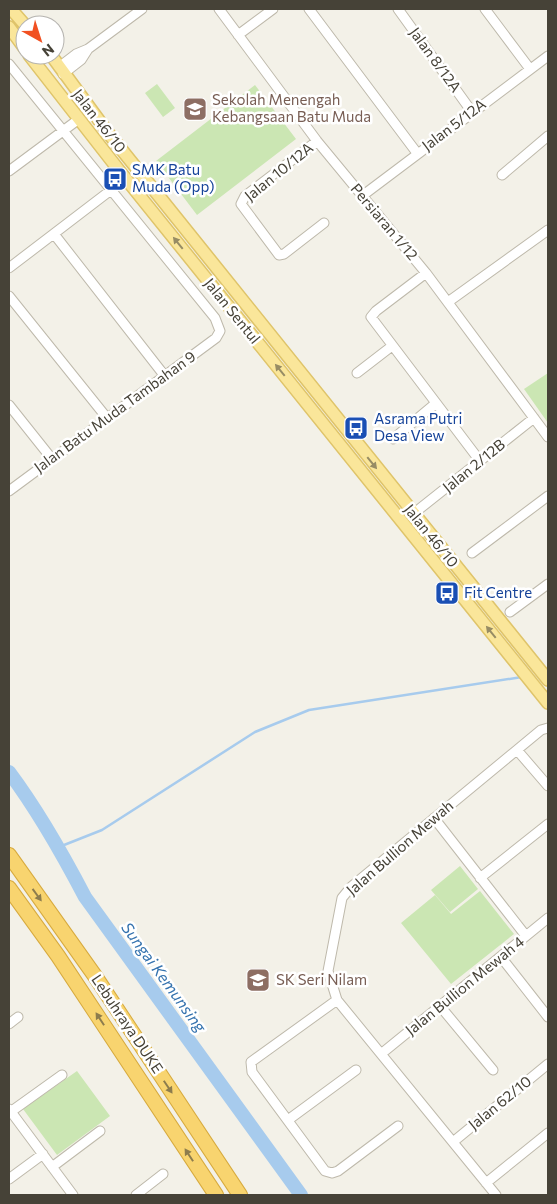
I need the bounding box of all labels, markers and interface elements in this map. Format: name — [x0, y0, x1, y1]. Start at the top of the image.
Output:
north arrow — [15, 15, 65, 65]
street label: Jalan 8/12A — [406, 23, 465, 95]
text: N — [39, 41, 58, 60]
street label: Jalan 46/10 — [69, 85, 130, 156]
place label: Sekolah Menengah Kebangsaan Batu Muda — [212, 90, 371, 125]
street label: Jalan 5/12A — [418, 94, 489, 154]
school or university icon: Sekolah Menengah Kebangsaan Batu Muda — [182, 96, 208, 122]
street label: Jalan 10/12A — [240, 138, 316, 204]
place label: SMK Batu Muda (Opp) — [132, 160, 215, 195]
bus stop icon: SMK Batu Muda (Opp) — [102, 166, 128, 192]
street label: Persiaran 1/12 — [348, 179, 422, 263]
one-way arrow — [173, 237, 184, 250]
street label: Jalan Sentul — [201, 274, 265, 347]
street label: Jalan Batu Muda Tambahan 9 — [30, 347, 199, 476]
one-way arrow — [274, 364, 285, 377]
place label: Asrama Putri Desa View — [374, 409, 462, 444]
bus stop icon: Asrama Putri Desa View — [343, 415, 369, 441]
street label: Jalan 2/12B — [439, 435, 508, 496]
one-way arrow — [366, 456, 377, 469]
street label: Jalan 46/10 — [401, 500, 463, 571]
bus stop icon: Fit Centre — [434, 580, 460, 606]
place label: Fit Centre — [464, 583, 532, 601]
one-way arrow — [485, 626, 496, 639]
street label: Jalan Bullion Mewah — [342, 796, 456, 899]
one-way arrow — [32, 888, 42, 902]
water label: Sungai Kemunsing — [118, 918, 211, 1036]
street label: Jalan Bullion Mewah 4 — [401, 932, 527, 1039]
school or university icon: SK Seri Nilam — [245, 967, 271, 993]
place label: SK Seri Nilam — [276, 970, 367, 988]
street label: Lebuhraya DUKE — [88, 971, 168, 1076]
one-way arrow — [95, 1012, 105, 1026]
street label: Jalan 62/10 — [464, 1071, 534, 1133]
one-way arrow — [164, 1080, 173, 1093]
one-way arrow — [184, 1148, 194, 1161]

